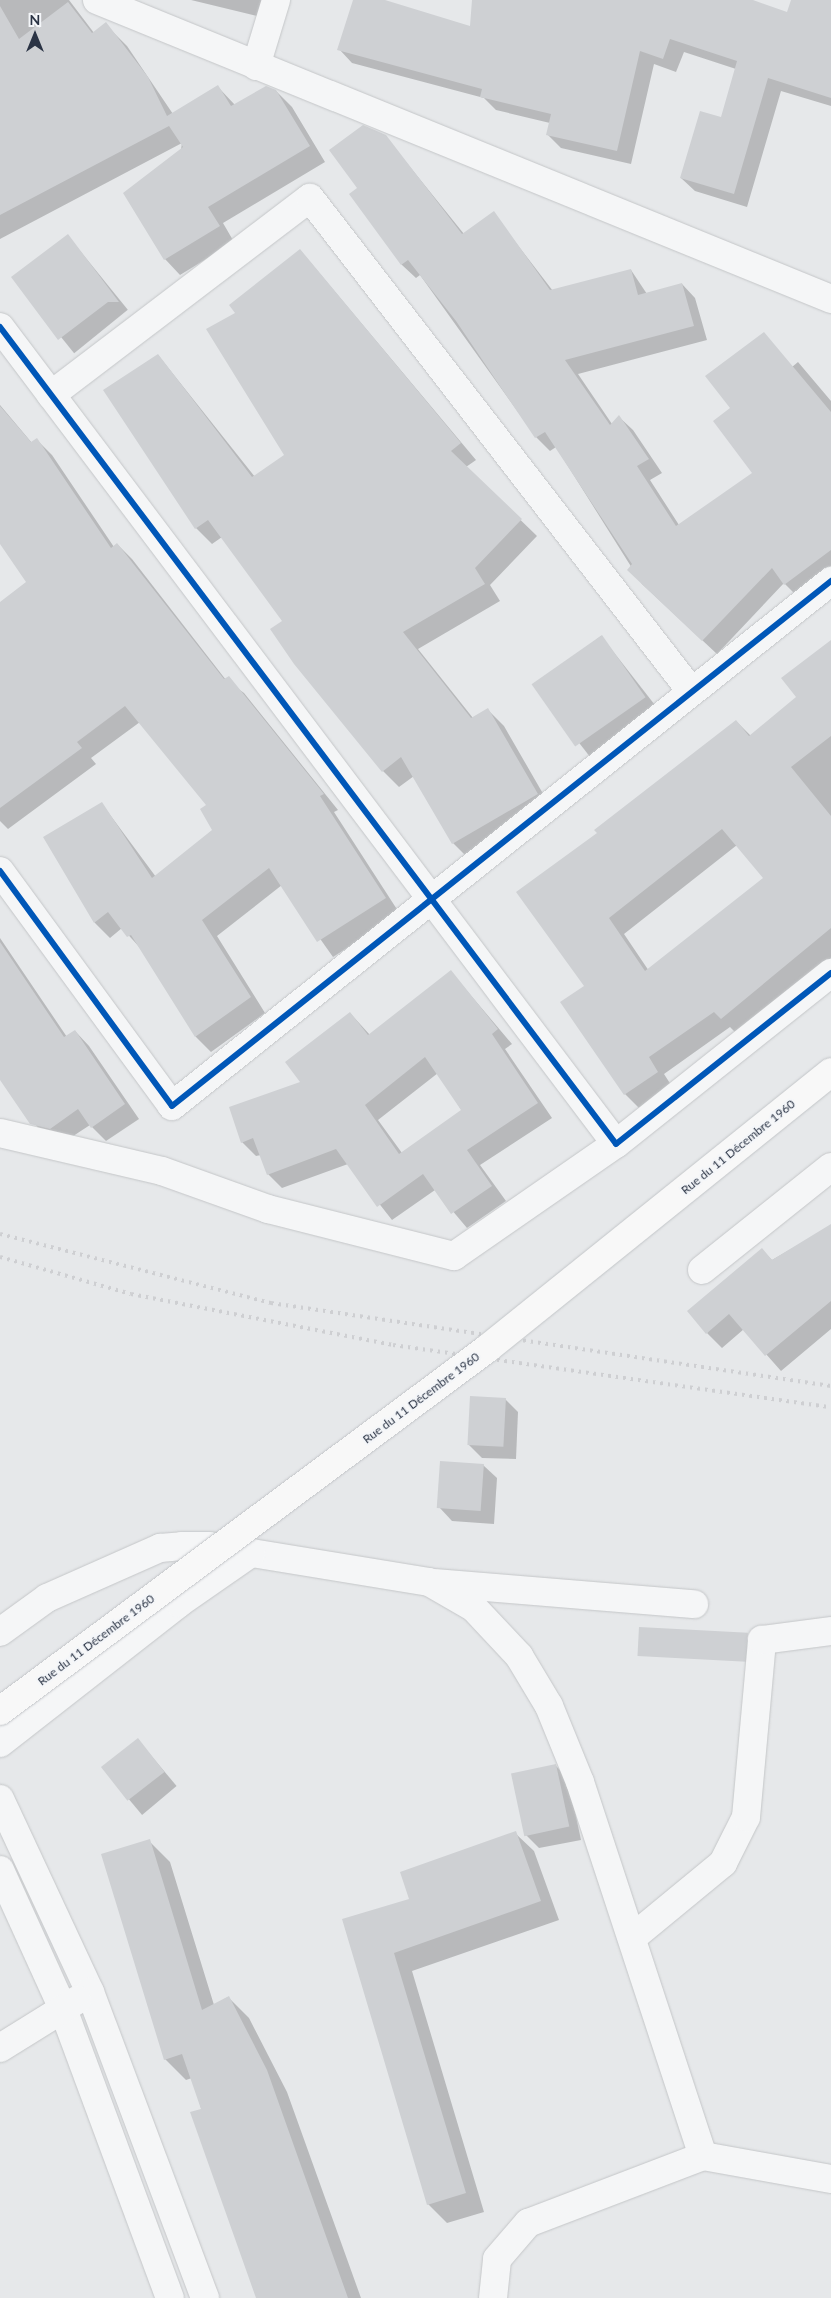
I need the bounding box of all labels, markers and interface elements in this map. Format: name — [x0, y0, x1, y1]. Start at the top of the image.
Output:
north arrow — [10, 10, 60, 60]
text: N — [30, 11, 40, 28]
street label: Rue du 11 Décembre 1960 — [678, 1097, 798, 1197]
street label: Rue du 11 Décembre 1960 — [360, 1349, 482, 1447]
street label: Rue du 11 Décembre 1960 — [35, 1591, 157, 1689]

